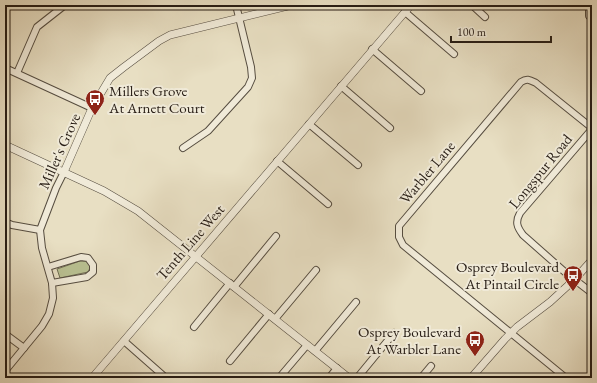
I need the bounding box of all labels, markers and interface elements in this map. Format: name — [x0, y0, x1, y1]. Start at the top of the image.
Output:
scale bar — [451, 18, 551, 44]
text: 100 m — [457, 24, 487, 40]
place label: Millers Grove At Arnett Court — [108, 81, 205, 117]
bus stop icon: Millers Grove At Arnett Court — [84, 88, 106, 116]
street label: Miller's Grove — [34, 110, 84, 192]
street label: Longspur Road — [504, 130, 576, 212]
street label: Warbler Lane — [395, 136, 459, 207]
street label: Tenth Line West — [152, 200, 228, 284]
place label: Osprey Boulevard At Pintail Circle — [456, 257, 559, 293]
bus stop icon: Osprey Boulevard At Pintail Circle — [562, 264, 584, 292]
place label: Osprey Boulevard At Warbler Lane — [358, 322, 461, 358]
bus stop icon: Osprey Boulevard At Warbler Lane — [464, 329, 486, 357]

